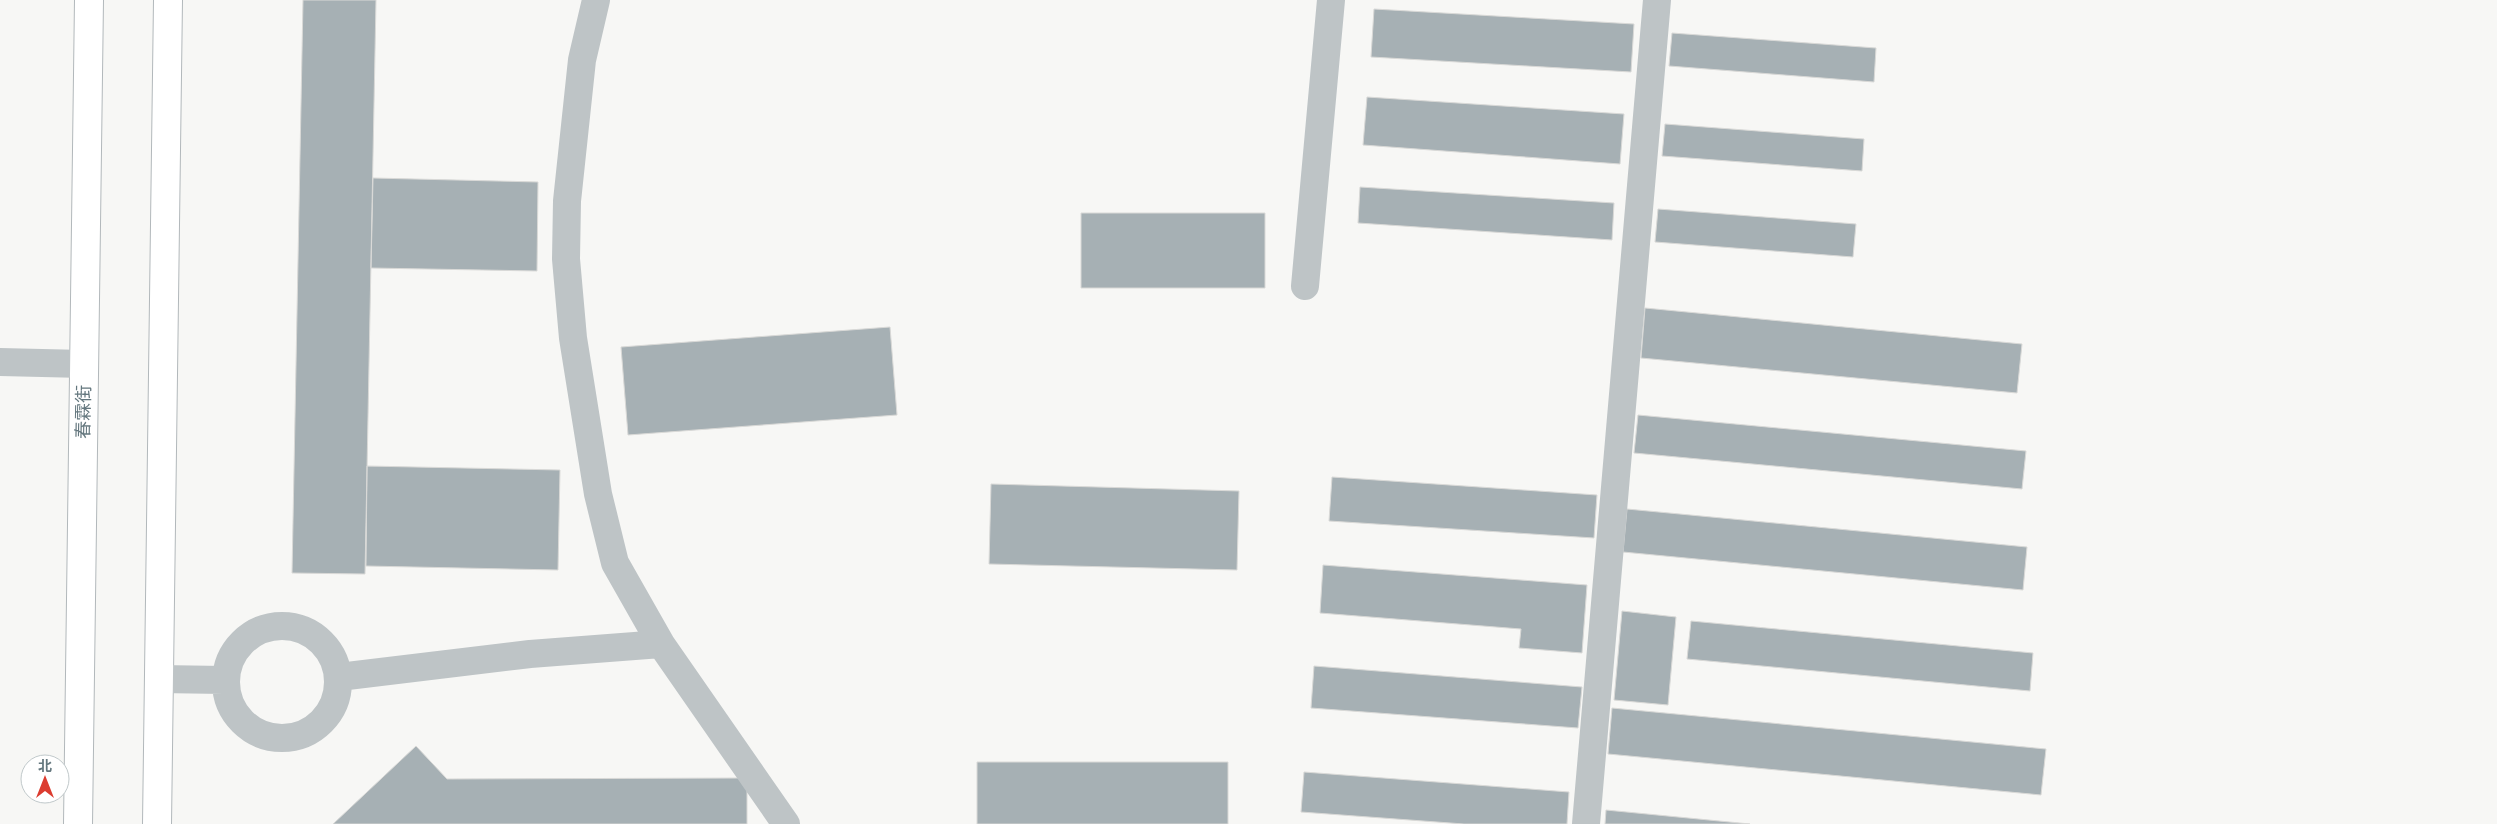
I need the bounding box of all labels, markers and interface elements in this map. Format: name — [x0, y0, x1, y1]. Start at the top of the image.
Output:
street label: 春霖街 — [71, 385, 95, 439]
north arrow — [20, 754, 70, 804]
text: 北 — [38, 757, 52, 775]

